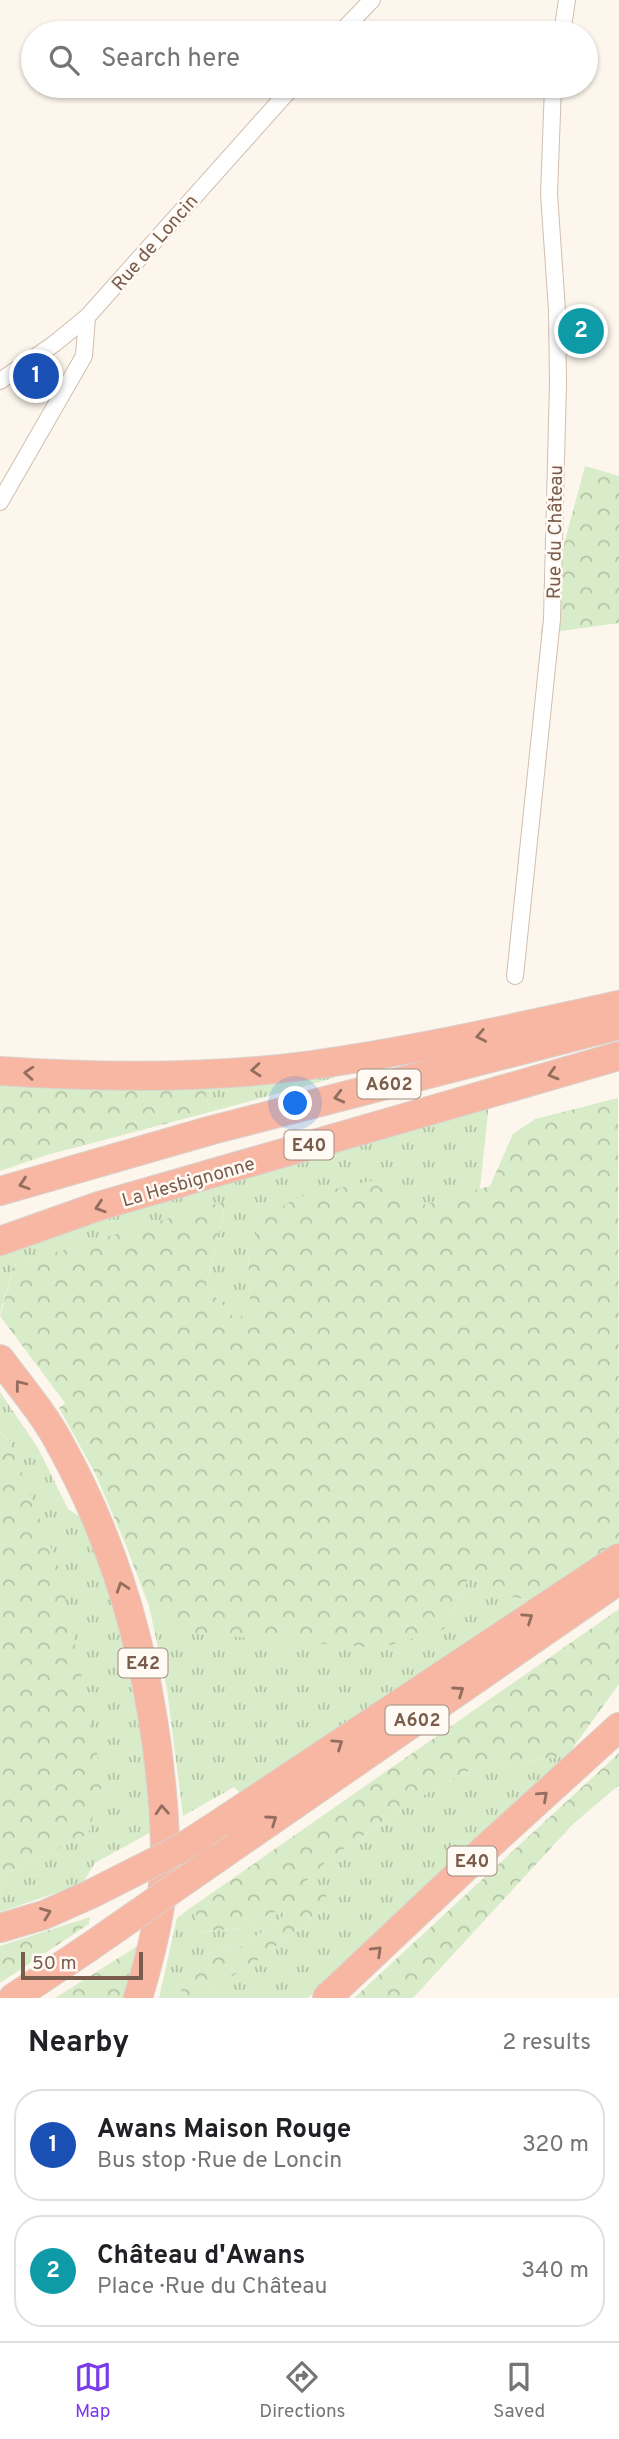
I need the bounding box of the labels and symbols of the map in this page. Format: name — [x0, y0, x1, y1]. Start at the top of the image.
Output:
street label: Rue de Loncin — [107, 190, 204, 297]
pin: 2 — [558, 305, 604, 357]
pin: 1 — [13, 350, 59, 402]
street label: Rue du Château — [543, 465, 569, 599]
one-way arrow — [475, 1027, 487, 1042]
one-way arrow — [250, 1062, 261, 1077]
one-way arrow — [23, 1065, 34, 1080]
one-way arrow — [548, 1066, 560, 1081]
road number: A602 — [358, 1070, 420, 1098]
your location — [278, 1086, 312, 1120]
one-way arrow — [334, 1088, 346, 1103]
road number: E40 — [284, 1130, 334, 1160]
street label: La Hesbignonne — [119, 1152, 258, 1213]
one-way arrow — [18, 1175, 30, 1190]
one-way arrow — [94, 1198, 106, 1213]
one-way arrow — [16, 1380, 28, 1393]
one-way arrow — [116, 1581, 131, 1593]
one-way arrow — [520, 1613, 533, 1626]
road number: E42 — [118, 1648, 168, 1678]
one-way arrow — [451, 1687, 464, 1699]
road number: A602 — [386, 1706, 448, 1735]
one-way arrow — [330, 1740, 343, 1752]
one-way arrow — [535, 1792, 548, 1804]
one-way arrow — [155, 1804, 170, 1815]
one-way arrow — [264, 1816, 277, 1828]
road number: E40 — [448, 1846, 496, 1875]
one-way arrow — [40, 1908, 52, 1922]
one-way arrow — [369, 1947, 382, 1959]
scale bar — [21, 1949, 144, 1981]

